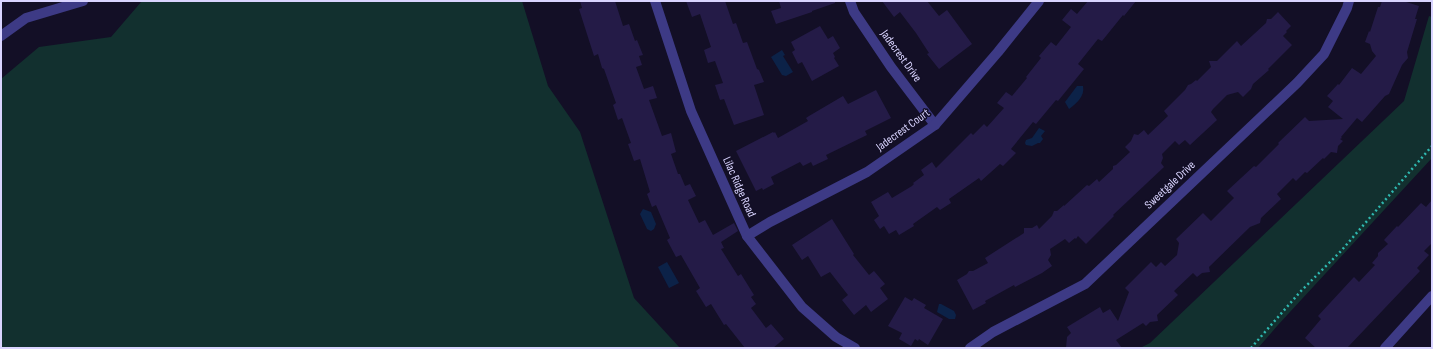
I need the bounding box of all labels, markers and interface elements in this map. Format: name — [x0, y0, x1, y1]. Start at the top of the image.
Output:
street label: Jadecrest Drive — [877, 26, 925, 85]
street label: Jadecrest Court — [872, 105, 933, 155]
street label: Lilac Ridge Road — [719, 154, 759, 220]
street label: Sweetgale Drive — [1141, 157, 1199, 212]

